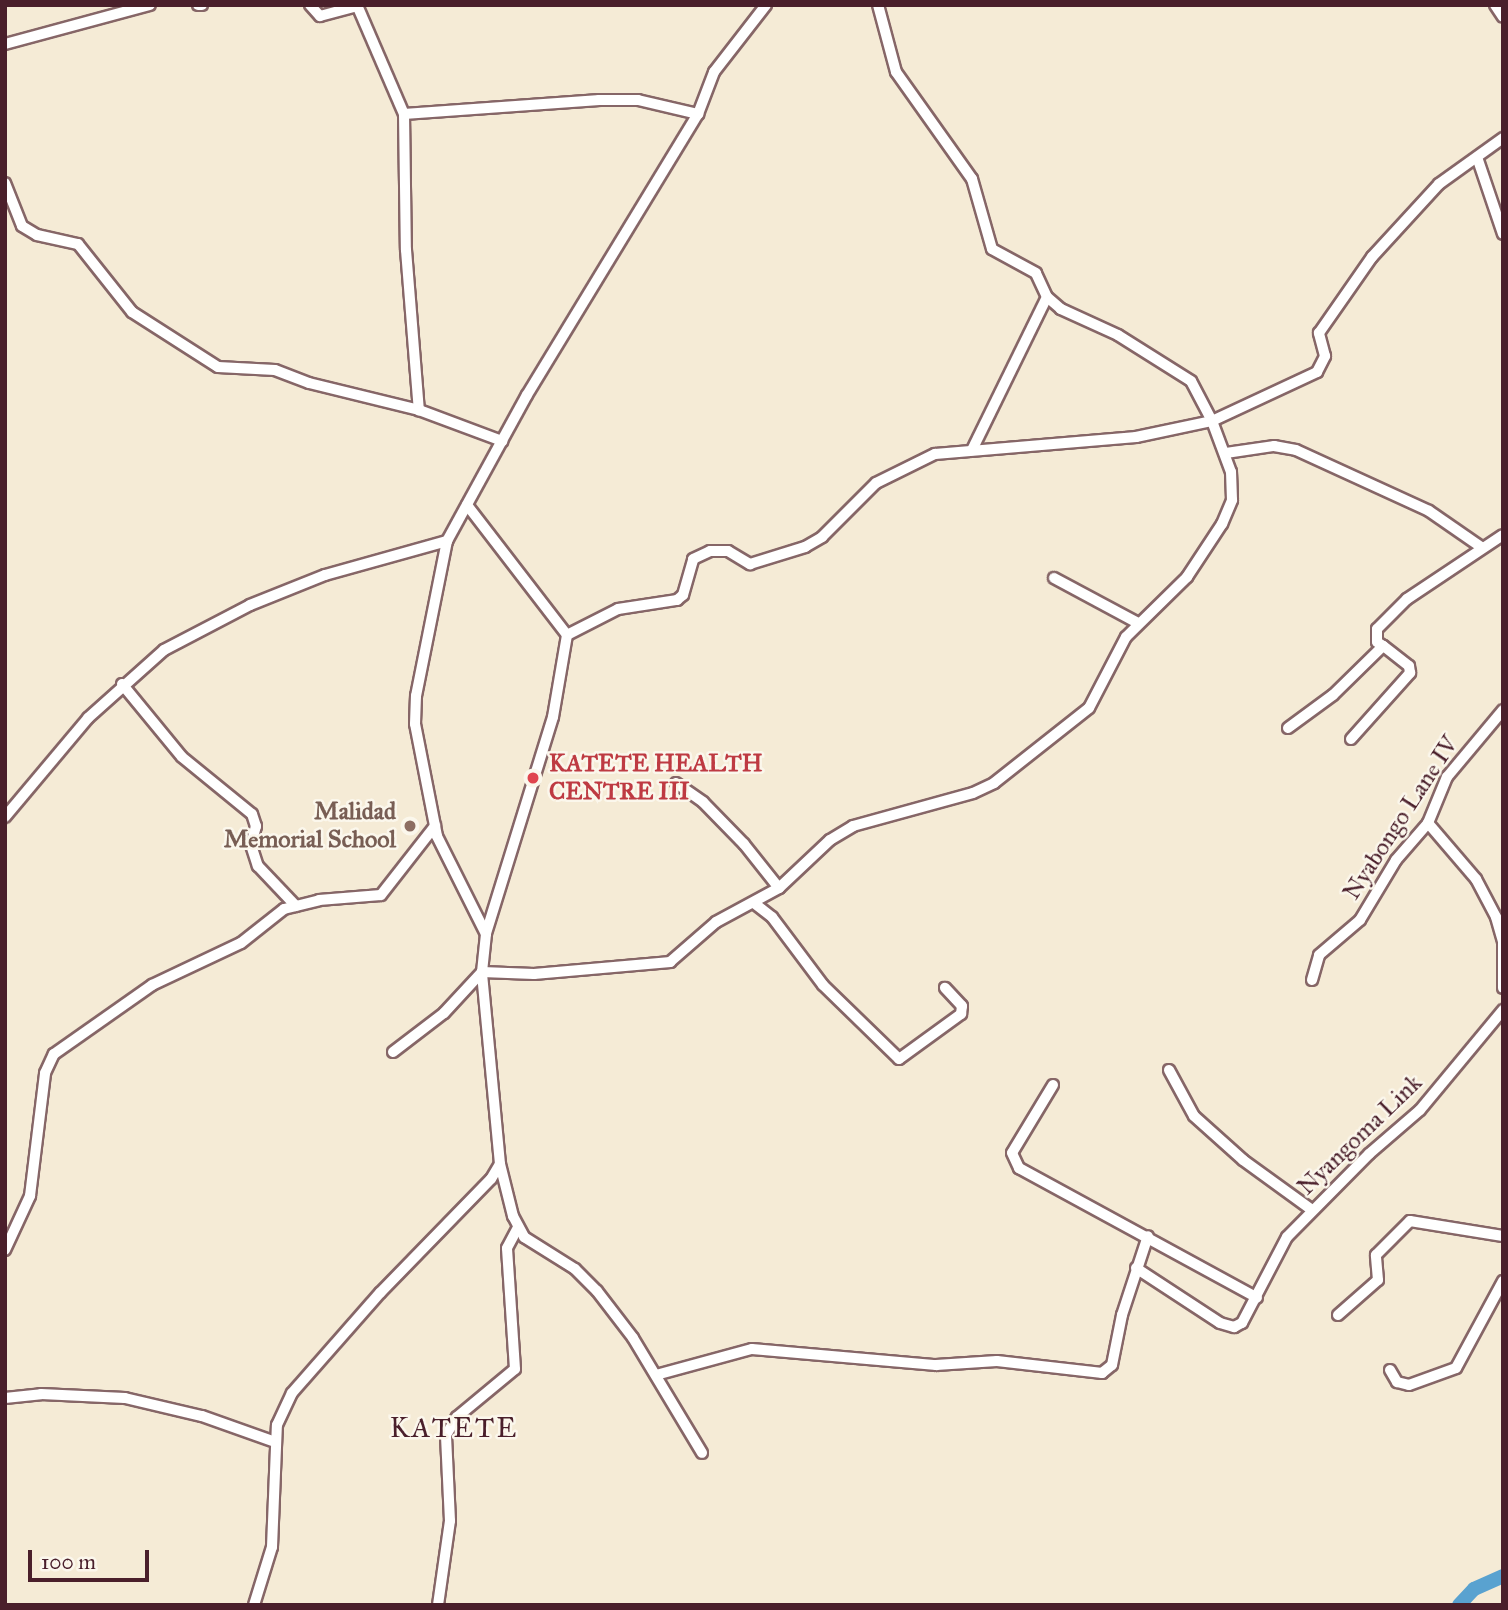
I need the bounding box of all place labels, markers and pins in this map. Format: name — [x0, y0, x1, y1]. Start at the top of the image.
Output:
place label: KATETE HEALTH CENTRE III — [549, 750, 762, 806]
marker: KATETE HEALTH CENTRE III — [523, 768, 543, 788]
place label: Malidad Memorial School — [224, 798, 396, 854]
marker: Malidad Memorial School — [402, 818, 418, 834]

